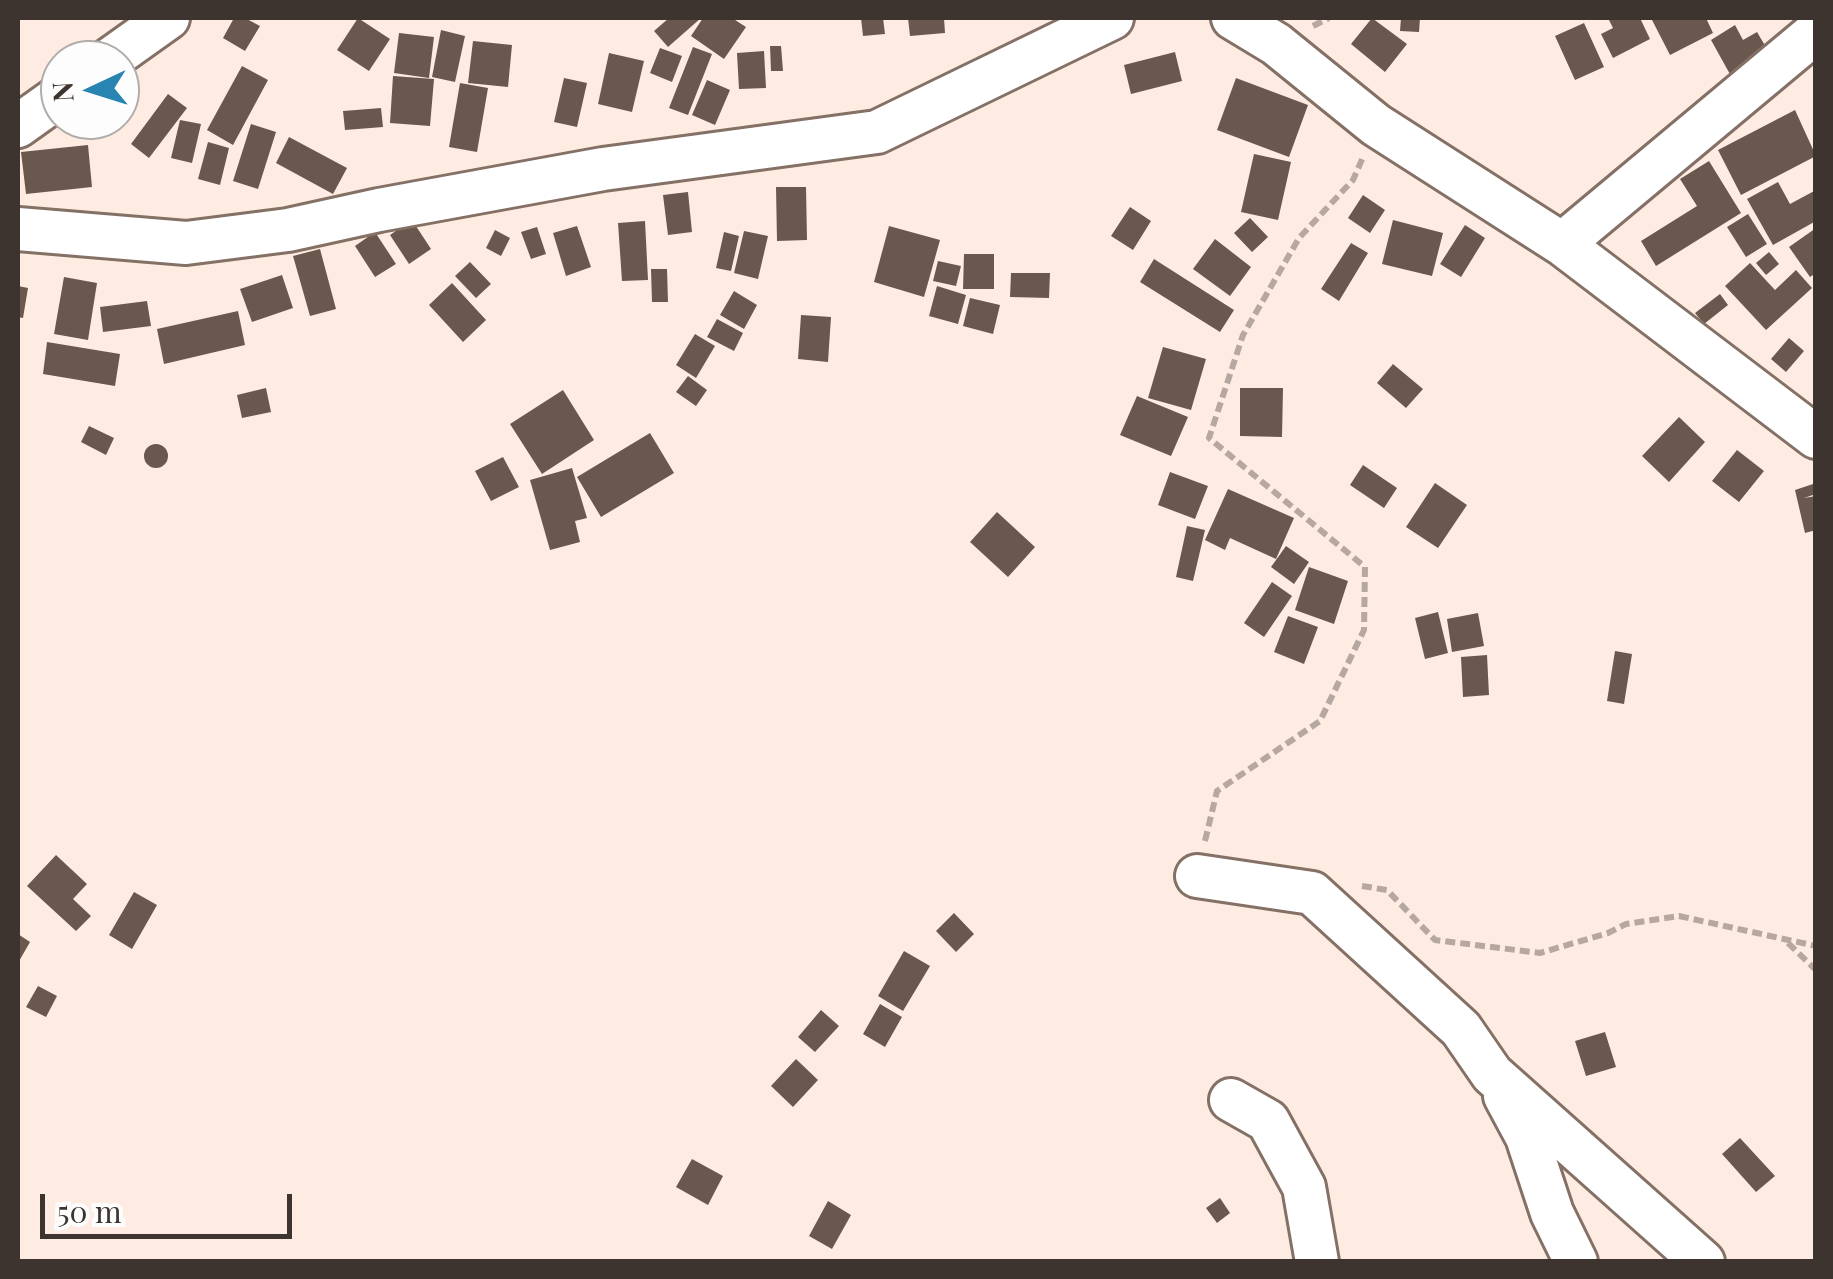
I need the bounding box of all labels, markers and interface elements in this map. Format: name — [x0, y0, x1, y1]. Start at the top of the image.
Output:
north arrow — [40, 40, 140, 140]
text: N — [42, 81, 81, 103]
scale bar — [45, 1174, 298, 1236]
text: 50 m — [57, 1191, 122, 1231]

